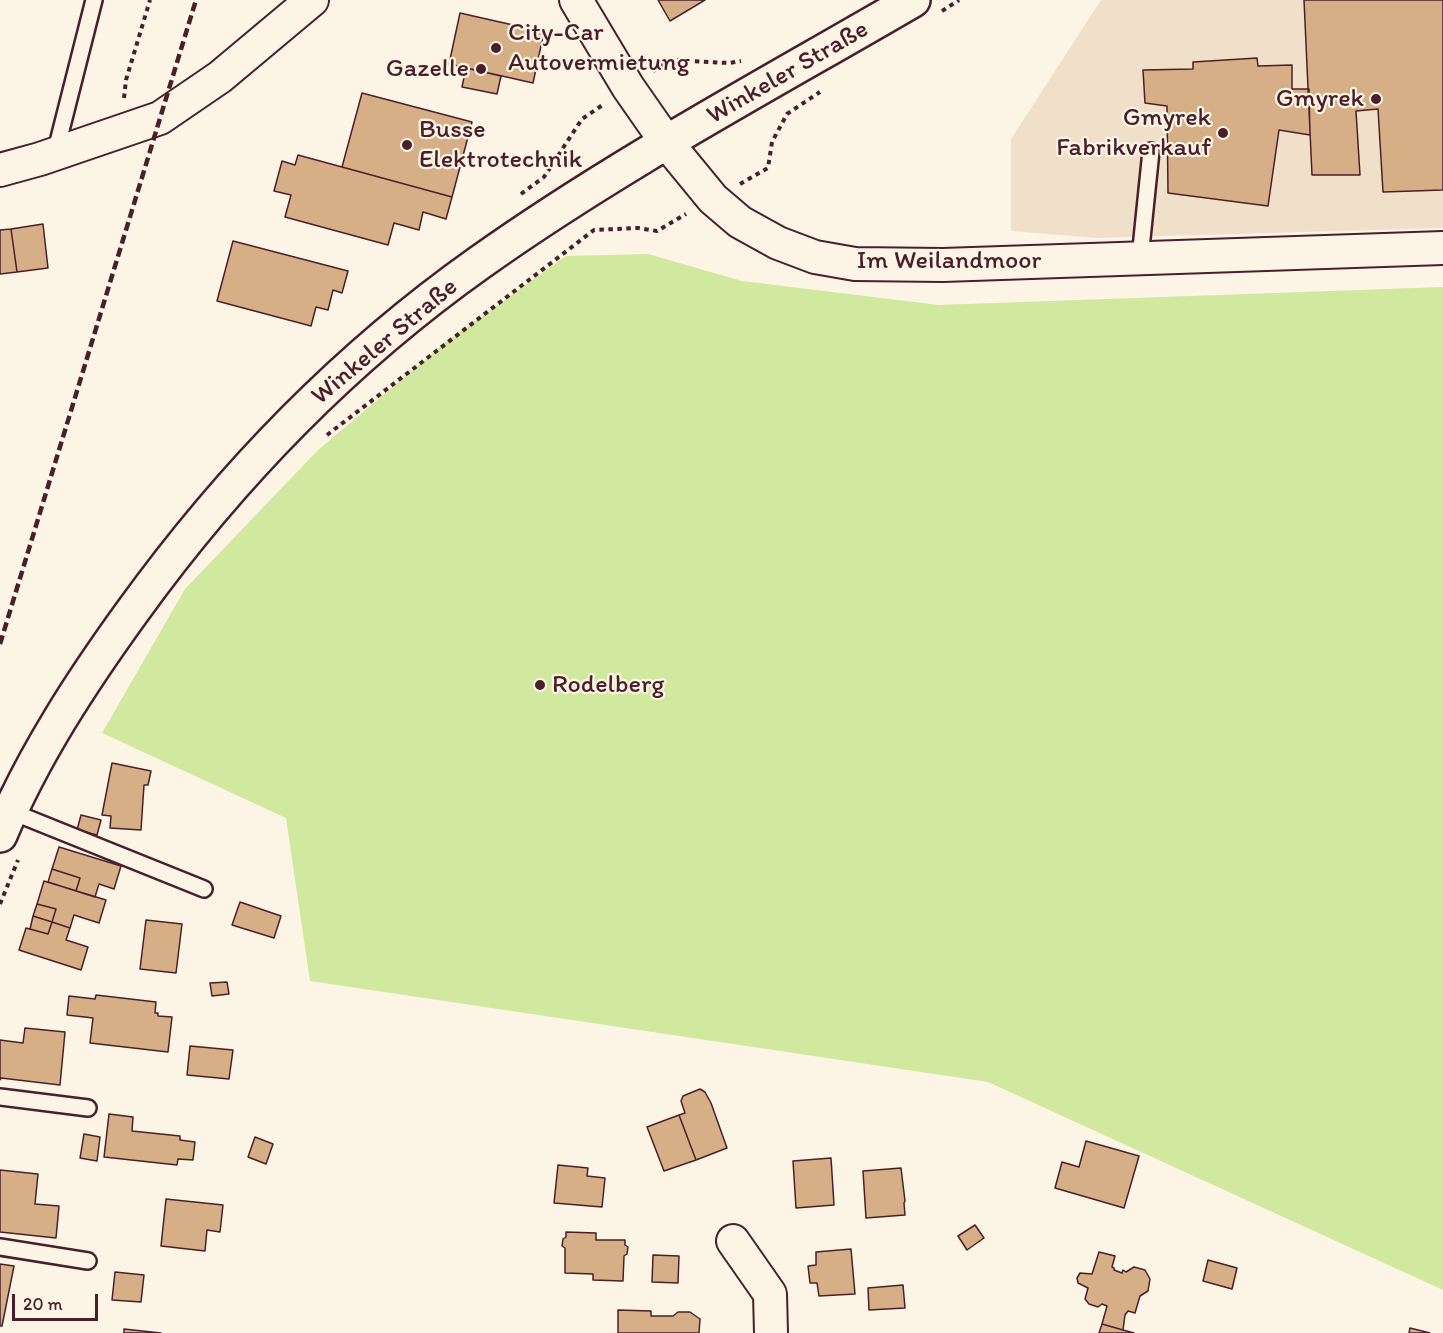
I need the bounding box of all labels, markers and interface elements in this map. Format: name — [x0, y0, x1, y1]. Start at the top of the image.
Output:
street label: Winkeler Straße — [702, 14, 874, 132]
place label: City-Car Autovermietung — [508, 17, 690, 78]
marker: City-Car Autovermietung — [489, 41, 503, 55]
place label: Gazelle — [386, 53, 469, 85]
marker: Gazelle — [474, 62, 488, 76]
place label: Gmyrek — [1276, 83, 1364, 115]
marker: Gmyrek — [1369, 92, 1383, 106]
place label: Gmyrek Fabrikverkauf — [1056, 102, 1211, 164]
place label: Busse Elektrotechnik — [419, 114, 582, 176]
marker: Gmyrek Fabrikverkauf — [1216, 126, 1230, 140]
marker: Busse Elektrotechnik — [400, 138, 414, 152]
street label: Im Weilandmoor — [857, 245, 1041, 277]
street label: Winkeler Straße — [306, 272, 464, 412]
place label: Rodelberg — [552, 669, 665, 701]
marker: Rodelberg — [533, 678, 547, 692]
scale bar — [15, 1282, 100, 1320]
text: 20 m — [23, 1293, 63, 1315]

